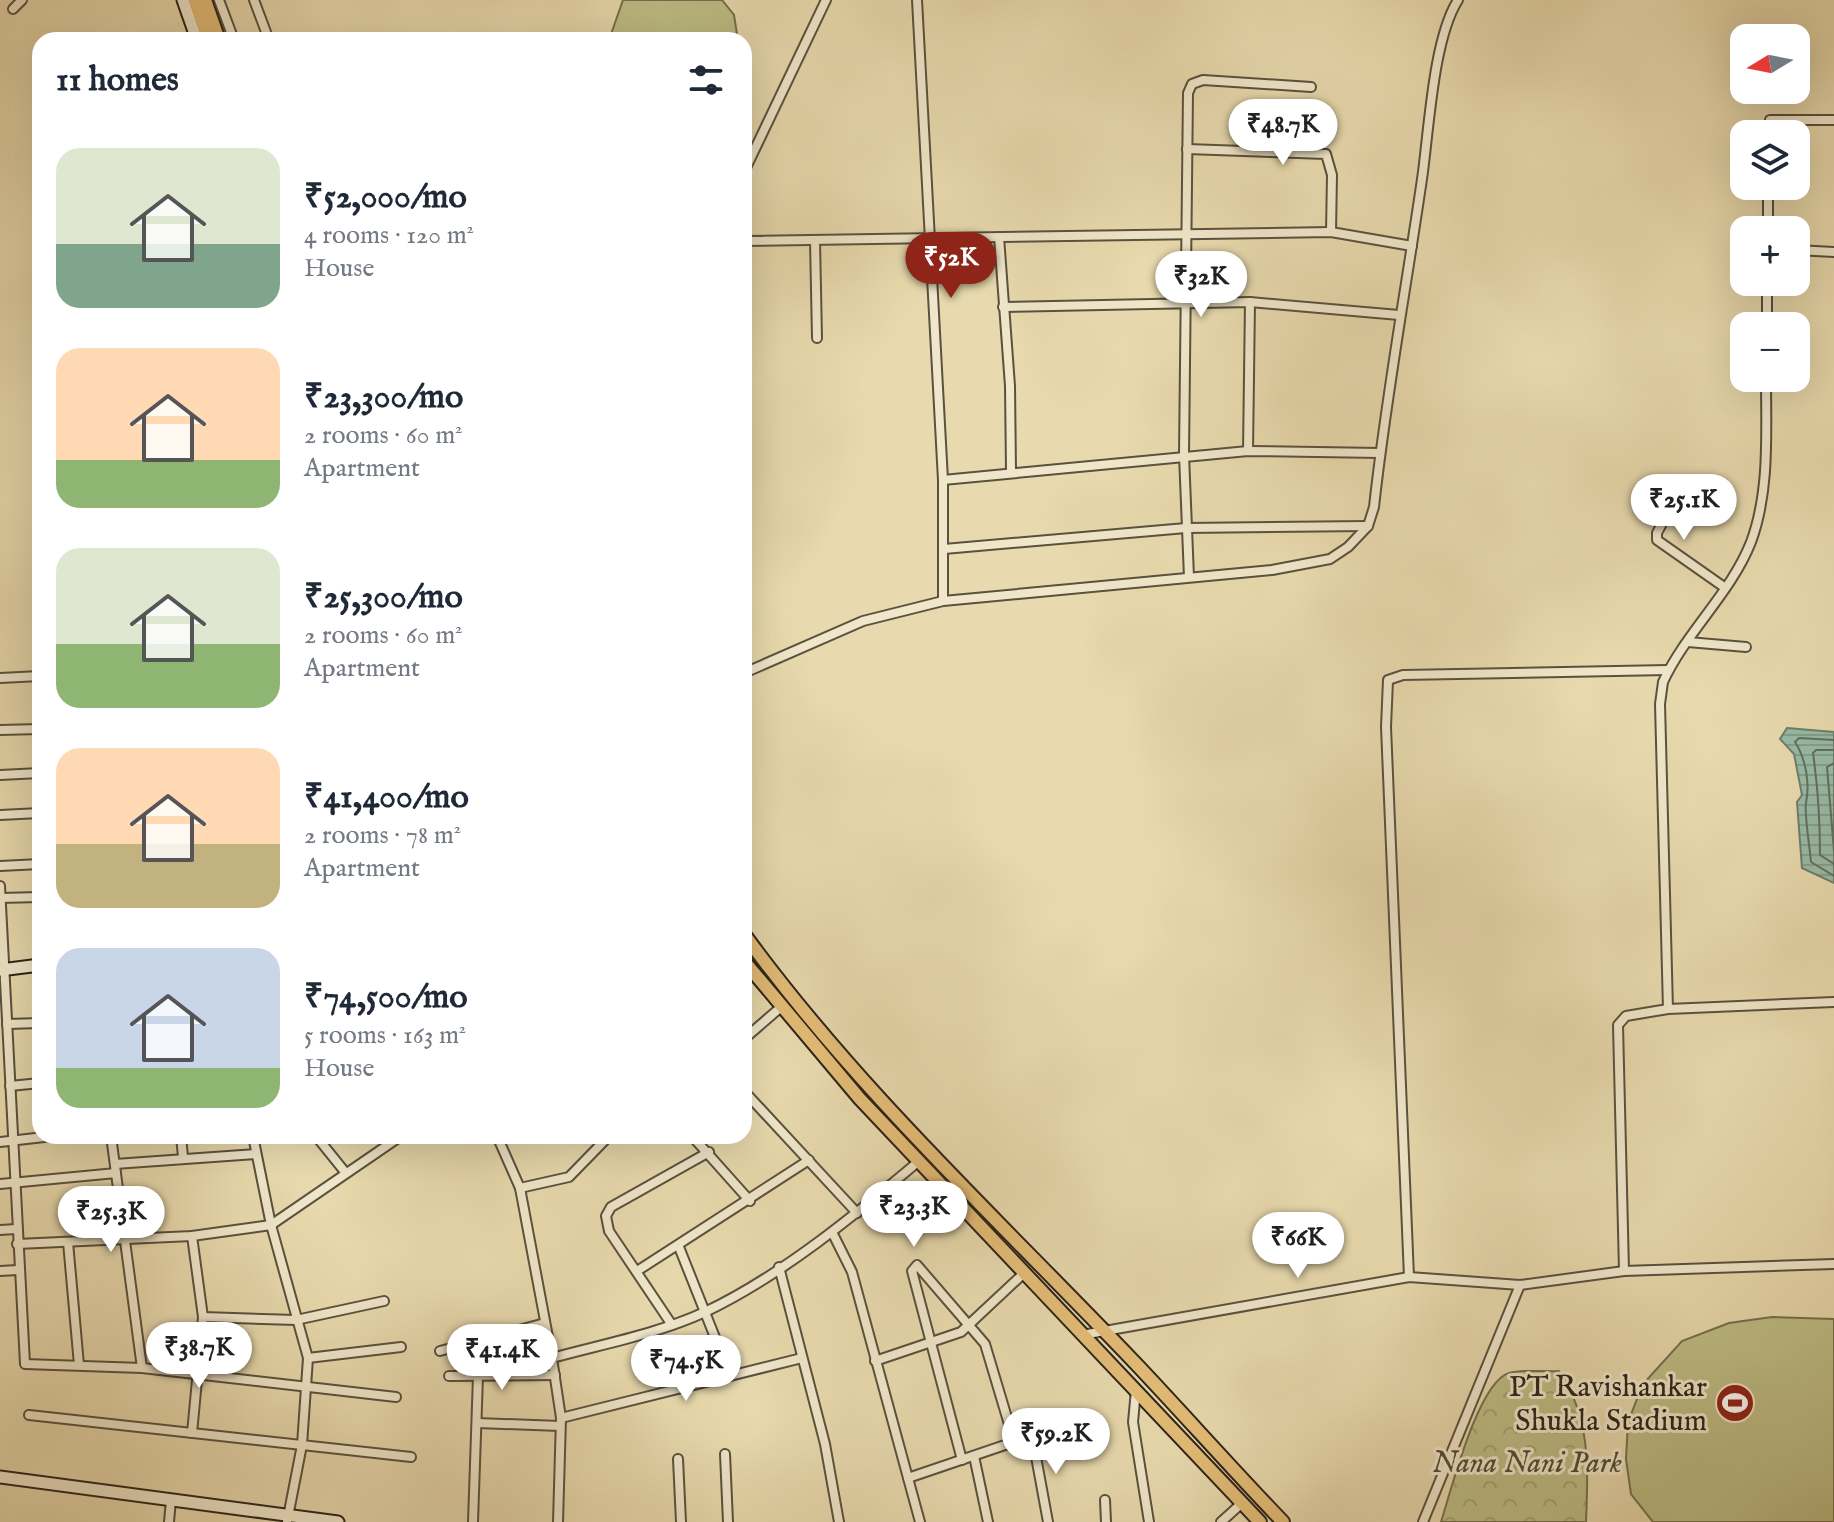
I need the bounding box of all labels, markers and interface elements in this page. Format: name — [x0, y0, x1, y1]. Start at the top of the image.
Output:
north arrow — [1730, 24, 1810, 104]
map controls — [1730, 24, 1810, 392]
icon: filters — [684, 58, 728, 102]
text: 11 homes — [56, 59, 179, 102]
pin: ₹48.7K — [1218, 99, 1348, 167]
text: ₹48.7K — [1247, 108, 1319, 141]
button: layers — [1730, 120, 1810, 200]
text: ₹52,000/mo — [304, 176, 467, 219]
icon: home — [120, 180, 216, 276]
button: + — [1730, 216, 1810, 296]
text: 4 rooms · 120 m² — [304, 219, 474, 252]
pin: ₹52K — [904, 232, 998, 300]
text: ₹52K — [923, 241, 979, 274]
pin: ₹32K — [1154, 251, 1248, 319]
text: House — [304, 252, 374, 285]
text: ₹32K — [1173, 260, 1229, 293]
button: − — [1730, 312, 1810, 392]
text: ₹23,300/mo — [304, 376, 463, 419]
icon: home — [120, 380, 216, 476]
text: 2 rooms · 60 m² — [304, 419, 463, 452]
text: Apartment — [304, 452, 420, 485]
pin: ₹25.1K — [1619, 474, 1749, 542]
text: ₹25.1K — [1649, 483, 1719, 516]
text: ₹25,300/mo — [304, 576, 463, 619]
icon: home — [120, 580, 216, 676]
text: 2 rooms · 60 m² — [304, 619, 463, 652]
text: Apartment — [304, 652, 420, 685]
text: ₹41,400/mo — [304, 776, 469, 819]
icon: home — [120, 780, 216, 876]
text: 2 rooms · 78 m² — [304, 819, 461, 852]
text: Apartment — [304, 852, 420, 885]
text: ₹74,500/mo — [304, 976, 468, 1019]
icon: home — [120, 980, 216, 1076]
text: 5 rooms · 163 m² — [304, 1019, 466, 1052]
text: House — [304, 1052, 374, 1085]
pin: ₹23.3K — [849, 1181, 979, 1249]
pin: ₹25.3K — [46, 1186, 176, 1254]
text: ₹23.3K — [879, 1190, 949, 1223]
text: ₹25.3K — [76, 1195, 146, 1228]
pin: ₹66K — [1251, 1212, 1345, 1280]
text: ₹66K — [1270, 1221, 1326, 1254]
pin: ₹38.7K — [134, 1322, 264, 1390]
pin: ₹41.4K — [437, 1324, 567, 1392]
text: ₹38.7K — [164, 1331, 234, 1364]
text: ₹41.4K — [465, 1333, 539, 1366]
pin: ₹74.5K — [621, 1335, 751, 1403]
text: ₹74.5K — [649, 1344, 723, 1377]
place label: PT Ravishankar Shukla Stadium — [1509, 1369, 1707, 1441]
sports icon: PT Ravishankar Shukla Stadium — [1714, 1382, 1756, 1424]
pin: ₹59.2K — [991, 1408, 1121, 1476]
text: ₹59.2K — [1020, 1417, 1092, 1450]
park label: Nana Nani Park — [1432, 1445, 1622, 1483]

